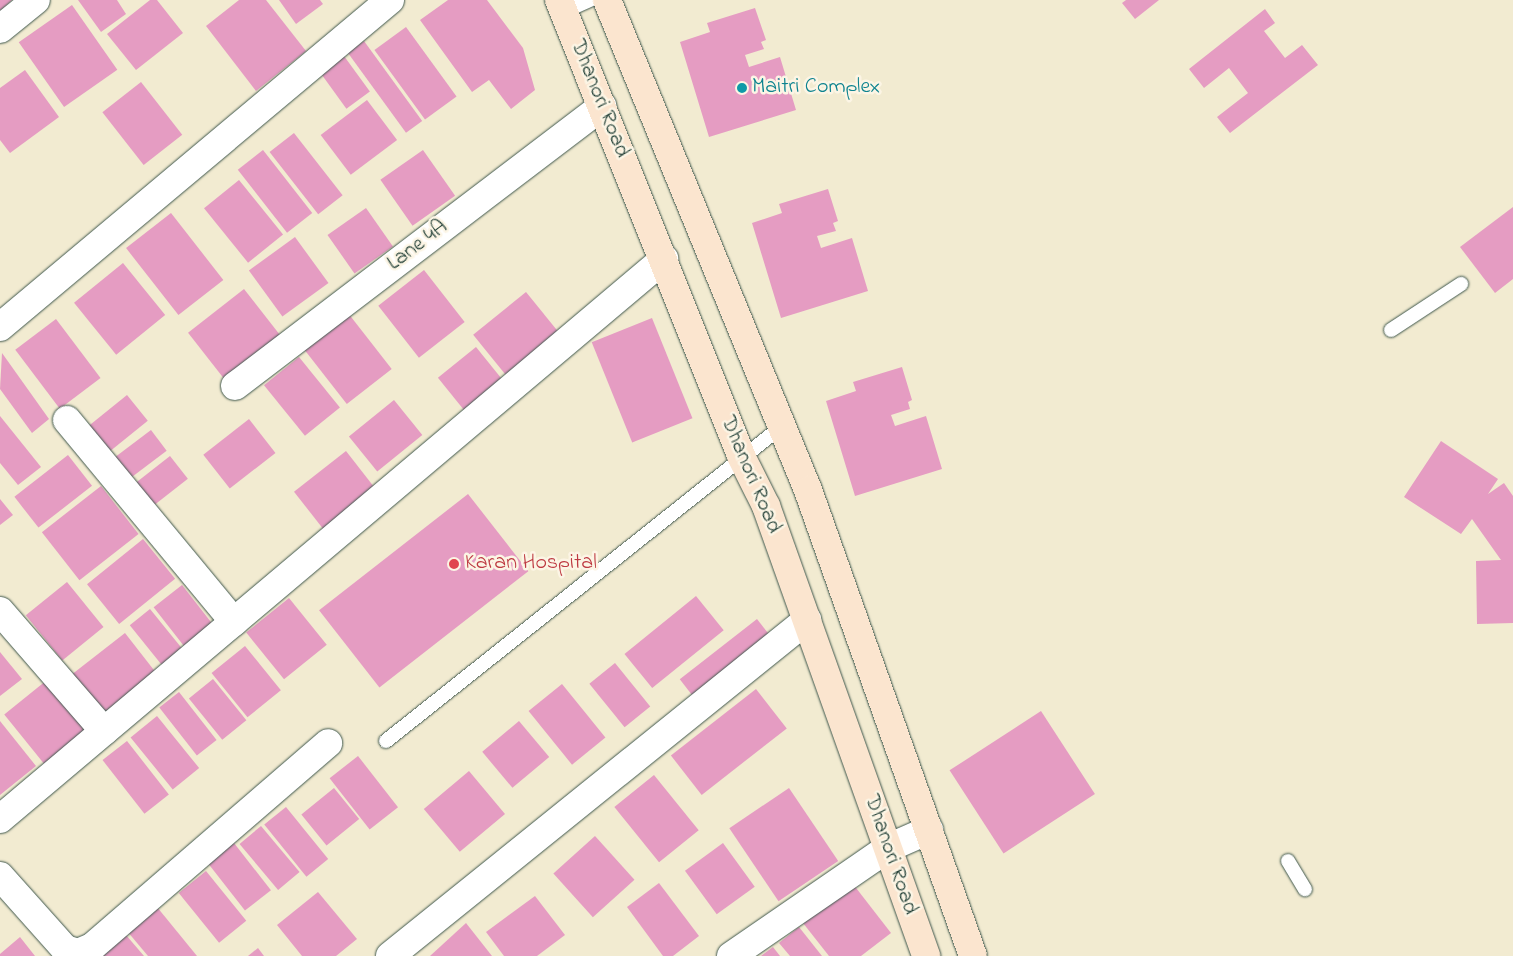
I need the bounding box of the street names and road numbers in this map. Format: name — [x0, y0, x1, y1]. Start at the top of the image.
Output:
street label: Dhanori Road — [563, 36, 635, 162]
street label: Lane 4A — [383, 215, 453, 277]
street label: Dhanori Road — [713, 412, 787, 538]
street label: Dhanori Road — [857, 792, 923, 918]

